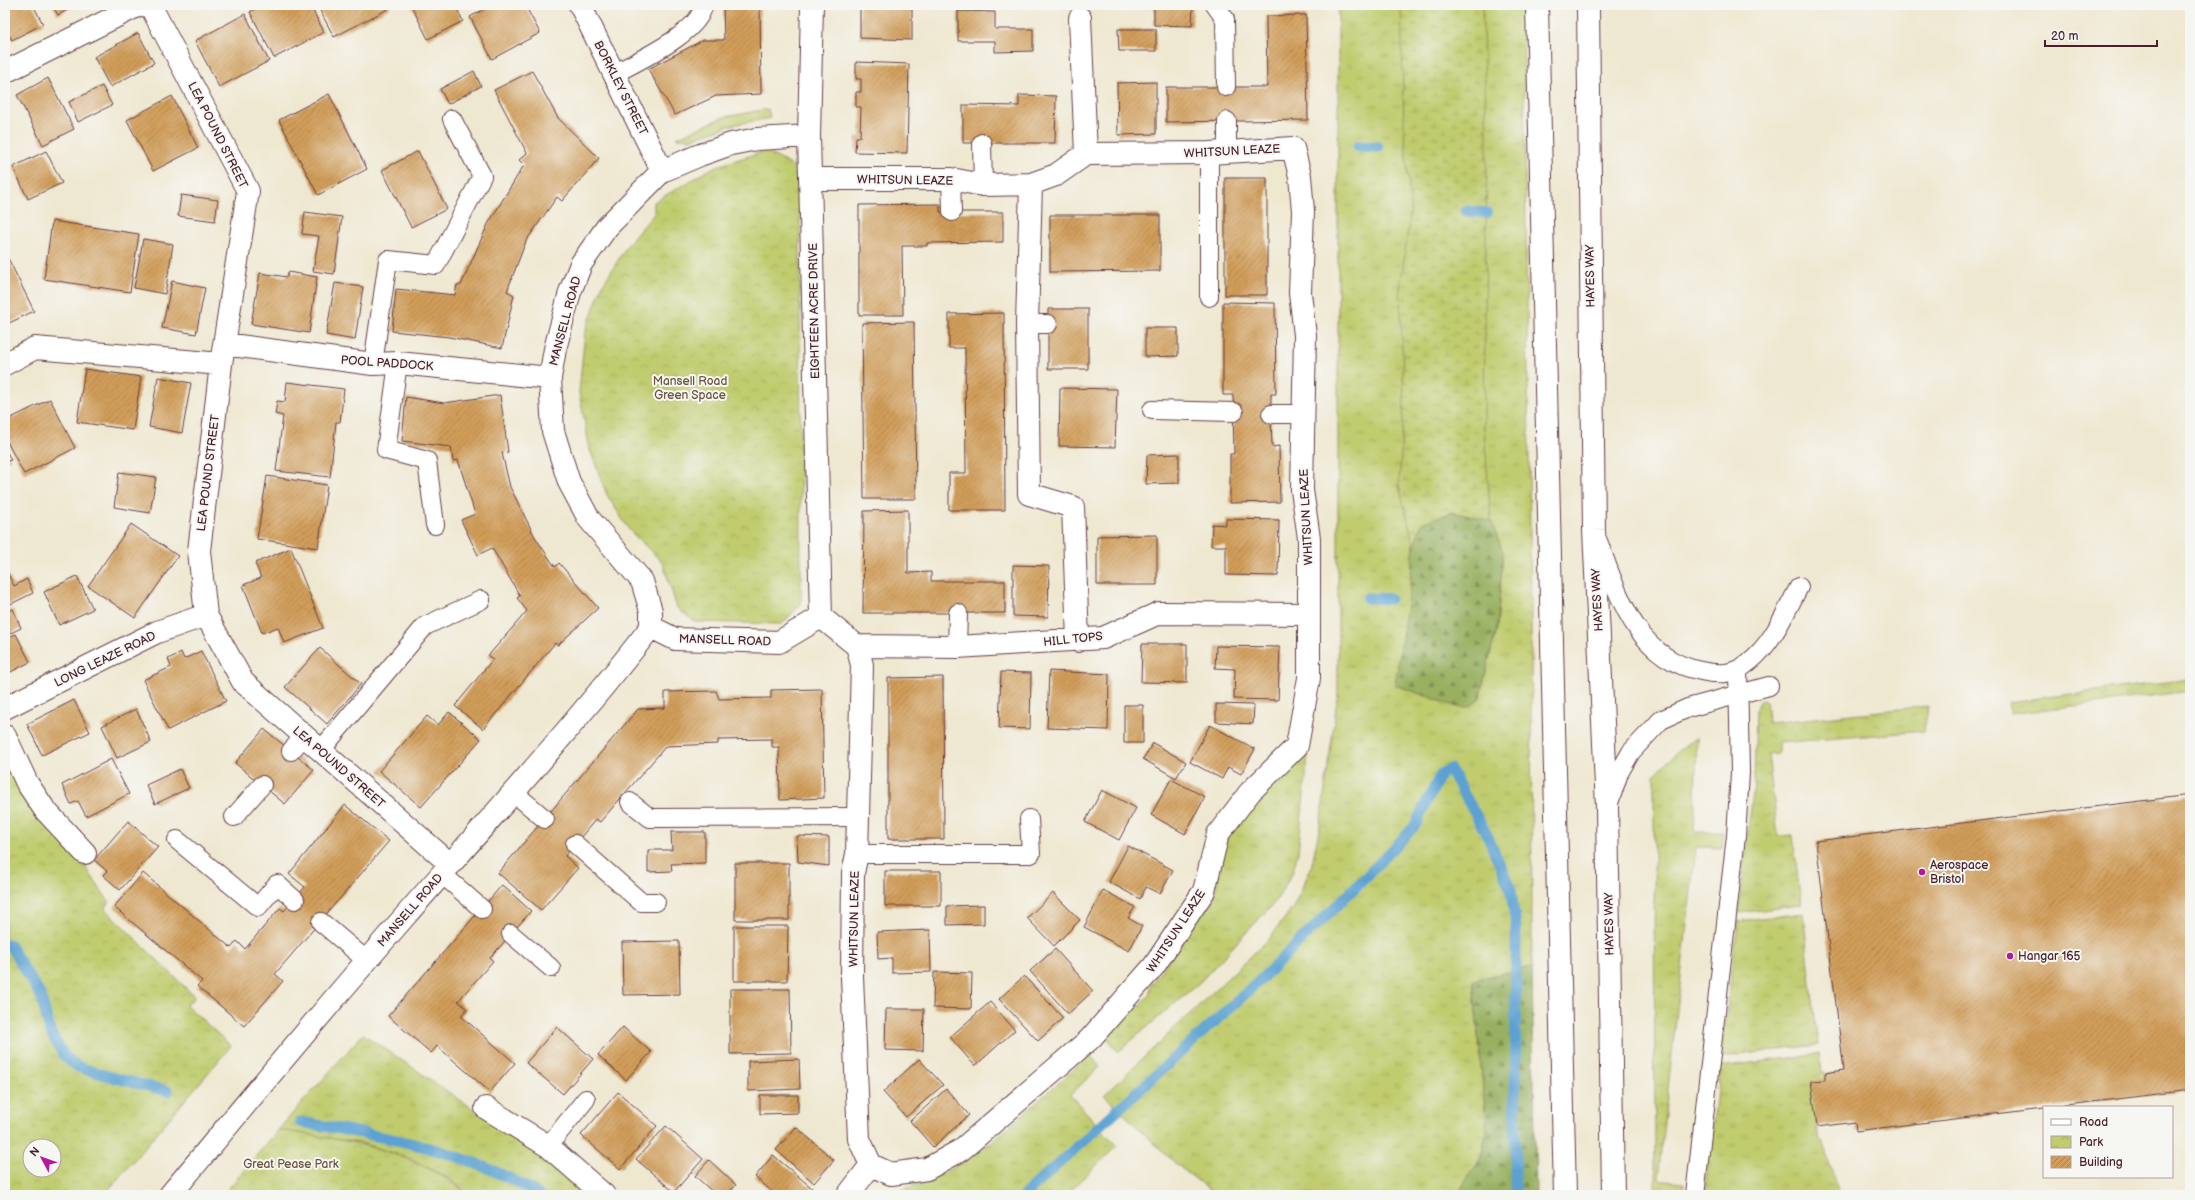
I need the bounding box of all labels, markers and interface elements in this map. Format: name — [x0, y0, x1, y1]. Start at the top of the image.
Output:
scale bar — [2045, 22, 2157, 48]
text: 20 m — [2051, 29, 2078, 44]
street label: BORKLEY STREET — [590, 38, 651, 139]
street label: LEA POUND STREET — [184, 79, 251, 192]
street label: WHITSUN LEAZE — [1184, 141, 1281, 162]
street label: WHITSUN LEAZE — [857, 172, 953, 189]
street label: EIGHTEEN ACRE DRIVE — [806, 243, 823, 379]
street label: HAYES WAY — [1582, 243, 1599, 308]
street label: MANSELL ROAD — [546, 274, 585, 368]
street label: POOL PADDOCK — [340, 353, 434, 374]
park label: Mansell Road Green Space — [653, 374, 727, 403]
street label: LEA POUND STREET — [194, 413, 223, 532]
street label: WHITSUN LEAZE — [1296, 468, 1317, 565]
street label: HAYES WAY — [1588, 567, 1607, 632]
street label: LONG LEAZE ROAD — [52, 628, 159, 691]
street label: HILL TOPS — [1043, 629, 1103, 650]
street label: MANSELL ROAD — [679, 631, 772, 650]
street label: LEA POUND STREET — [289, 723, 389, 812]
place label: Aerospace Bristol — [1930, 858, 1988, 887]
marker: Aerospace Bristol — [1917, 867, 1927, 877]
street label: MANSELL ROAD — [374, 870, 446, 950]
street label: WHITSUN LEAZE — [846, 871, 863, 967]
street label: WHITSUN LEAZE — [1144, 887, 1209, 976]
street label: HAYES WAY — [1601, 891, 1618, 956]
place label: Hangar 165 — [2018, 949, 2081, 964]
marker: Hangar 165 — [2005, 951, 2015, 961]
legend — [2043, 1106, 2173, 1178]
text: Road — [2079, 1115, 2108, 1130]
text: Park — [2079, 1135, 2103, 1150]
north arrow — [22, 1138, 62, 1178]
text: N — [27, 1144, 42, 1159]
text: Building — [2079, 1155, 2123, 1170]
park label: Great Pease Park — [243, 1157, 339, 1172]

